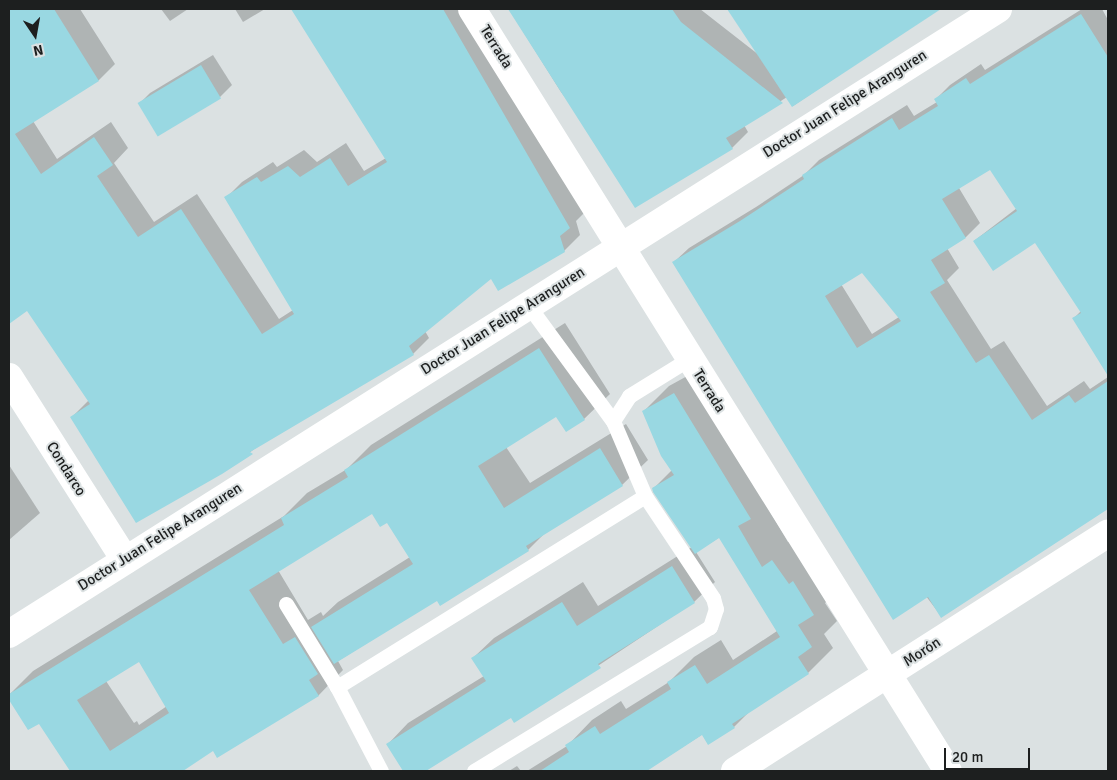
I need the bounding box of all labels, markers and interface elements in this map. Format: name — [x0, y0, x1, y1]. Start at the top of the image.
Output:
north arrow — [10, 10, 60, 60]
street label: Terrada — [476, 22, 516, 72]
text: N — [32, 41, 45, 59]
street label: Doctor Juan Felipe Aranguren — [760, 46, 930, 162]
street label: Doctor Juan Felipe Aranguren — [418, 263, 588, 379]
street label: Terrada — [689, 366, 729, 416]
street label: Condarco — [42, 439, 90, 499]
street label: Doctor Juan Felipe Aranguren — [75, 479, 245, 595]
street label: Morón — [900, 633, 944, 671]
scale bar — [947, 738, 1033, 770]
text: 20 m — [952, 748, 983, 766]

